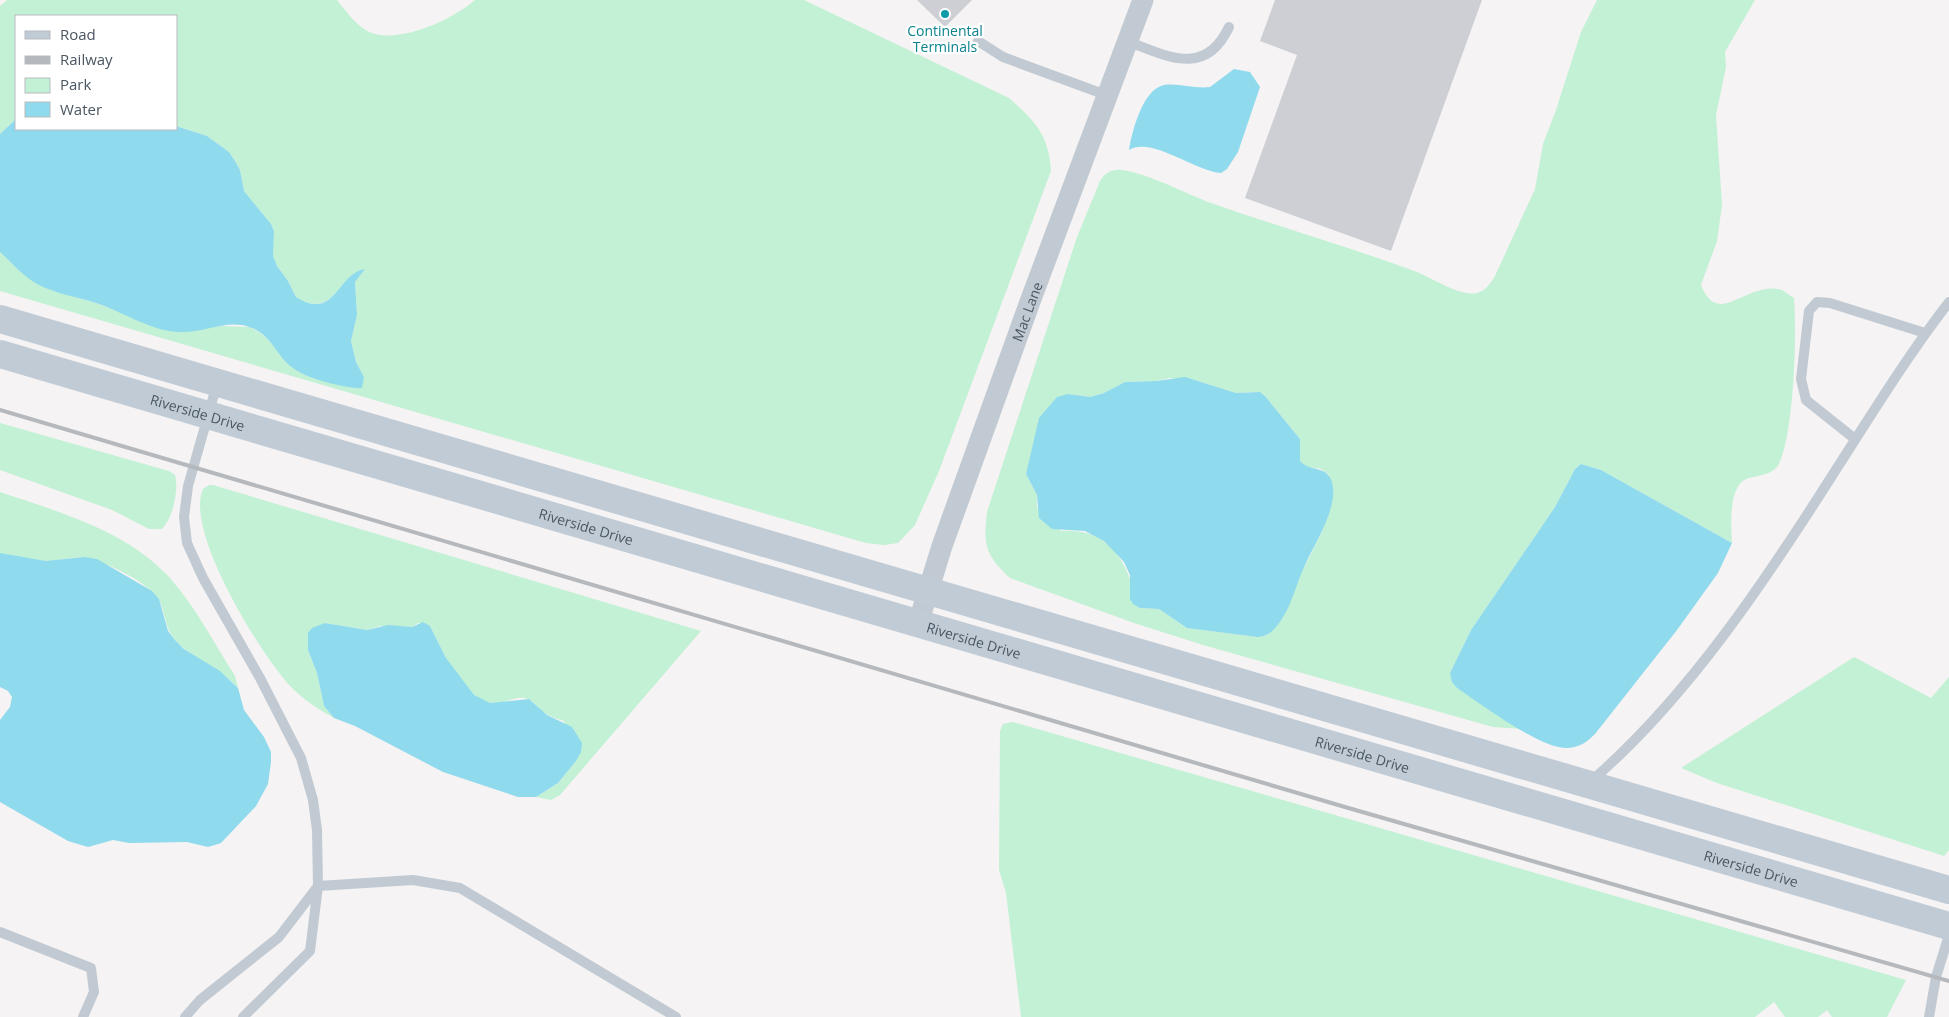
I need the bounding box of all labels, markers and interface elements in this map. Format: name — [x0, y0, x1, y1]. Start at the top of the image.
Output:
marker: Continental Terminals — [939, 8, 951, 20]
legend — [15, 15, 178, 130]
place label: Continental Terminals — [907, 21, 983, 56]
text: Road — [60, 24, 96, 44]
text: Railway — [60, 49, 113, 69]
text: Park — [60, 74, 91, 94]
text: Water — [60, 99, 102, 119]
street label: Mac Lane — [1007, 279, 1046, 344]
street label: Riverside Drive — [148, 389, 247, 435]
street label: Riverside Drive — [537, 503, 636, 549]
street label: Riverside Drive — [925, 617, 1023, 663]
street label: Riverside Drive — [1313, 731, 1412, 777]
street label: Riverside Drive — [1702, 845, 1801, 891]

